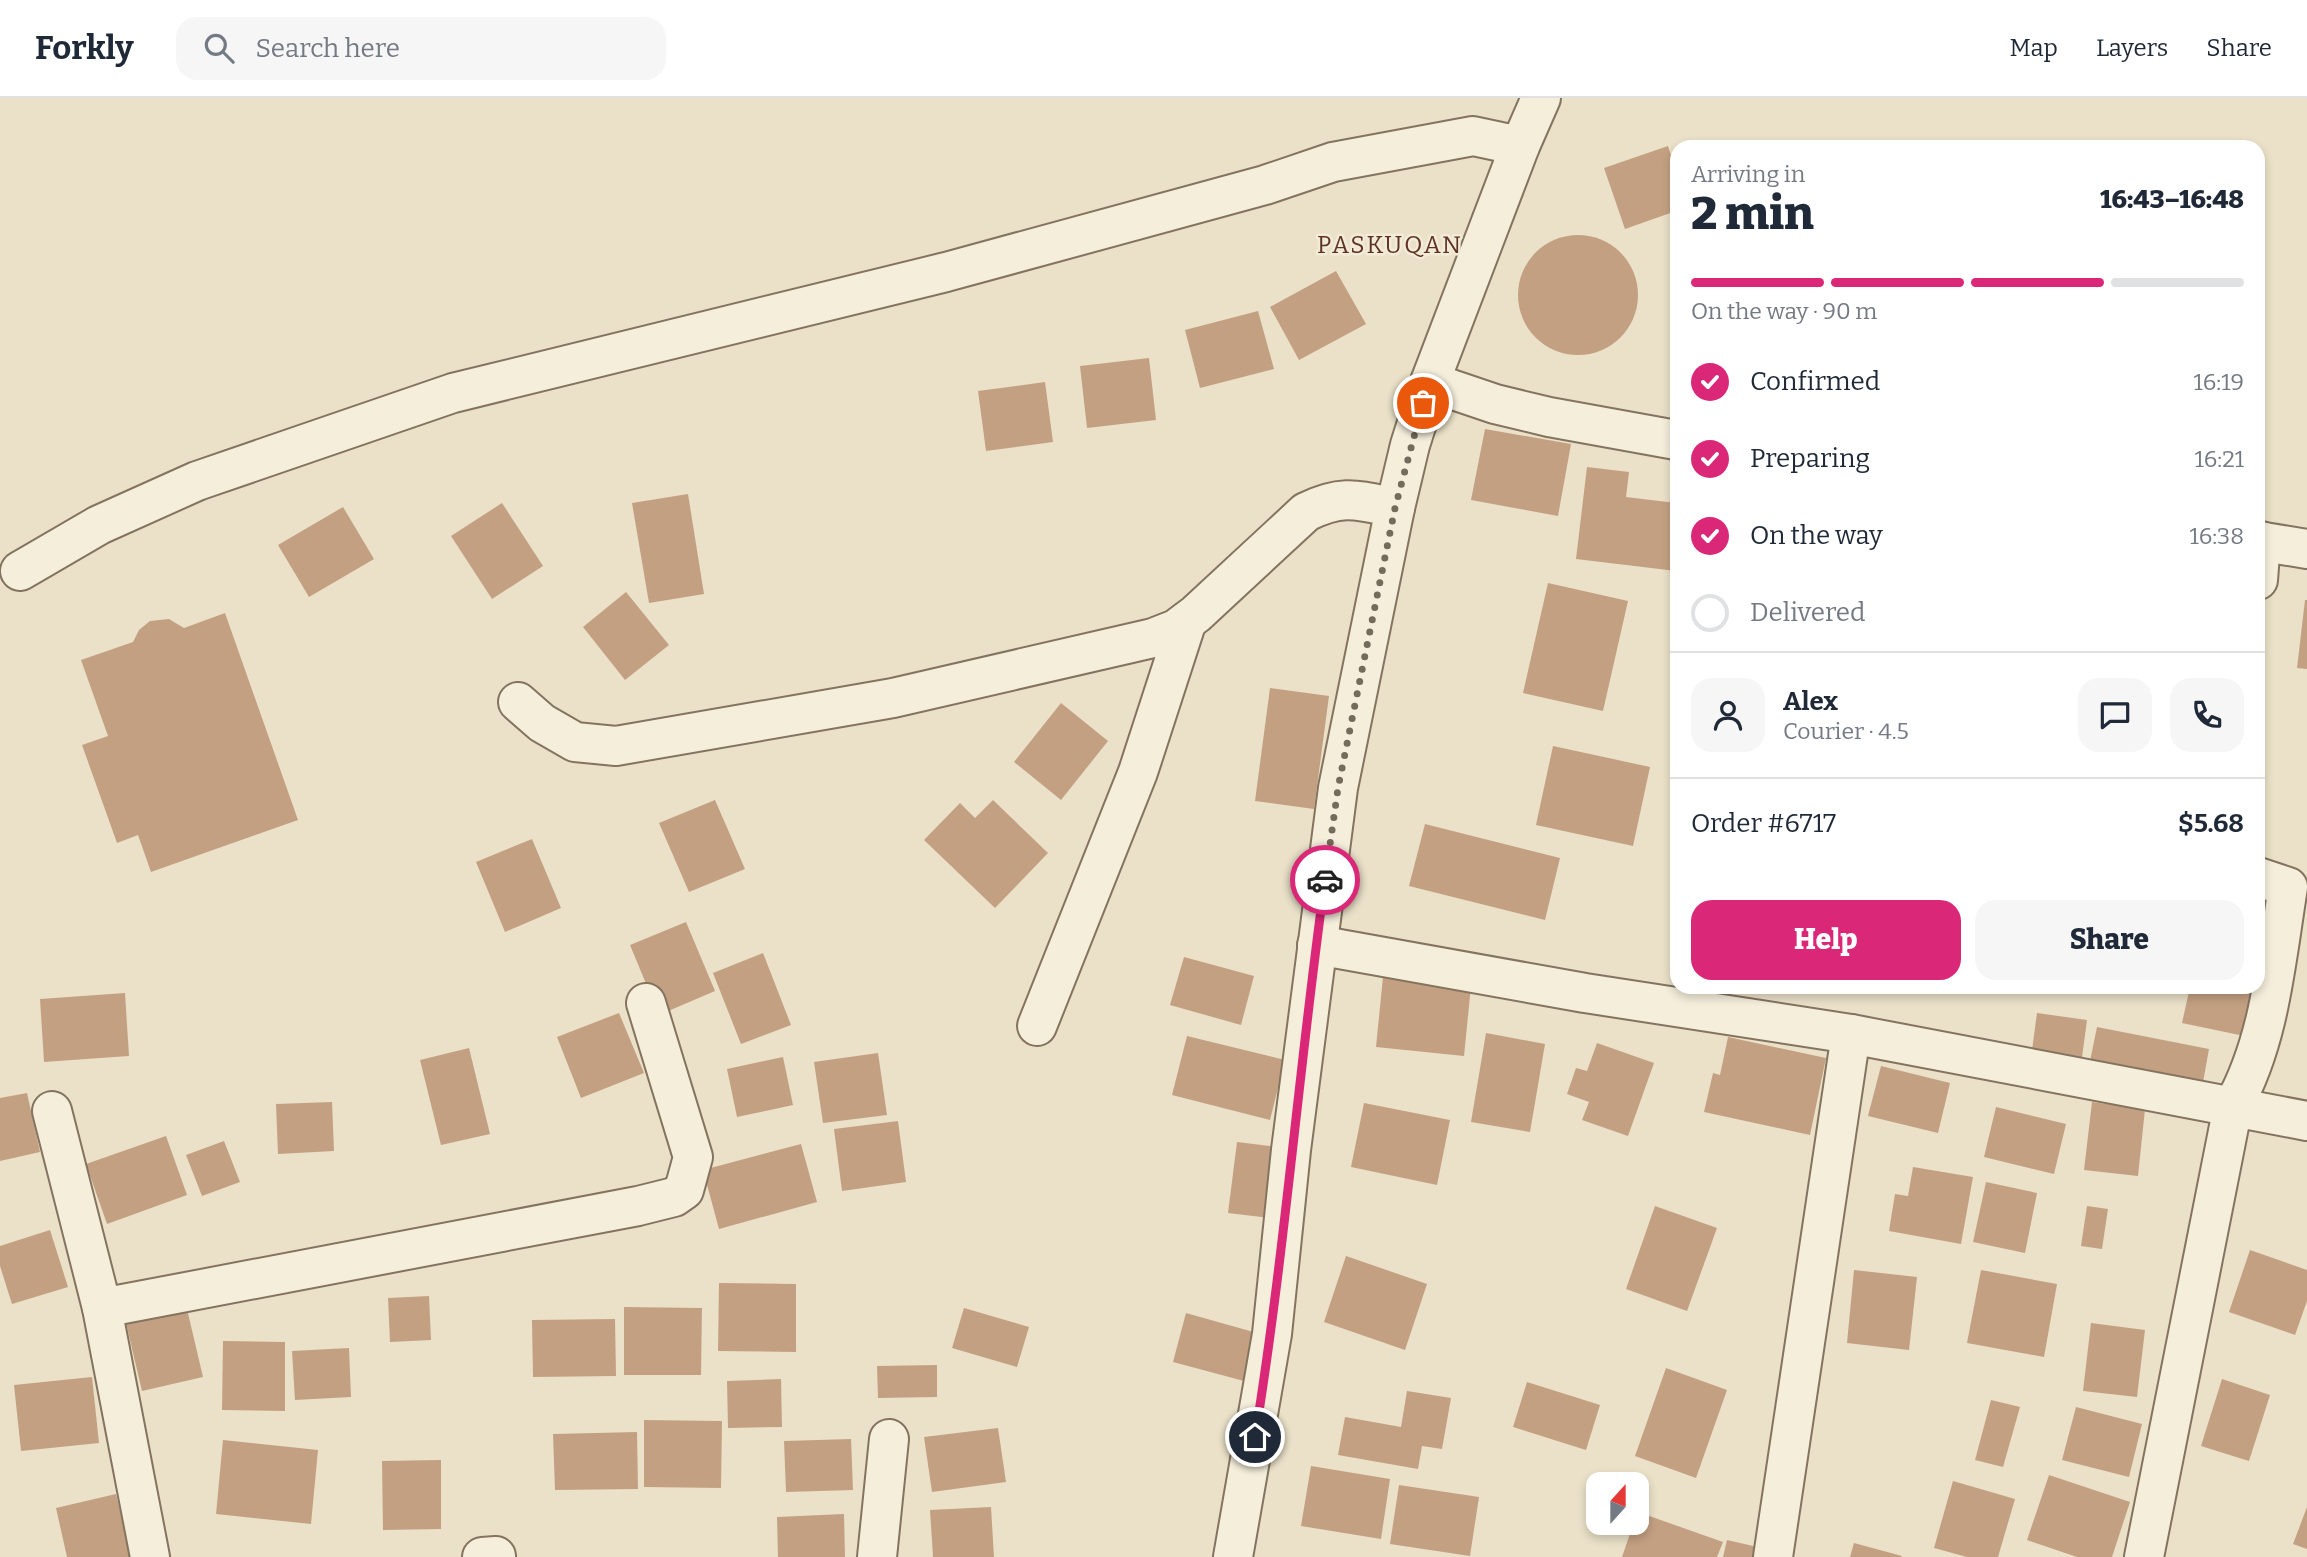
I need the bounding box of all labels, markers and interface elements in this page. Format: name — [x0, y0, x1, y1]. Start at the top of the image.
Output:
search box — [176, 17, 666, 80]
text: Forkly — [35, 28, 134, 68]
icon: search — [200, 29, 238, 67]
text: Search here — [256, 33, 400, 64]
text: Map — [2010, 34, 2058, 62]
text: Layers — [2096, 34, 2168, 62]
text: Share — [2206, 34, 2272, 62]
text: Arriving in — [1691, 160, 1805, 188]
text: 16:43–16:48 — [2100, 184, 2244, 215]
text: 2 min — [1691, 186, 1814, 241]
district label: PASKUQAN — [1317, 231, 1463, 259]
text: On the way · 90 m — [1691, 297, 1877, 325]
icon: check — [1691, 363, 1729, 401]
text: Confirmed — [1750, 366, 1880, 397]
text: 16:19 — [2193, 368, 2244, 396]
pin — [1393, 373, 1453, 433]
icon: bag — [1404, 384, 1442, 422]
icon: check — [1691, 440, 1729, 478]
text: Preparing — [1750, 443, 1870, 474]
text: 16:21 — [2194, 445, 2244, 473]
icon: check — [1691, 517, 1729, 555]
text: On the way — [1750, 520, 1883, 551]
text: 16:38 — [2189, 522, 2244, 550]
text: Delivered — [1750, 597, 1865, 628]
button: person — [1691, 678, 1765, 752]
button: chat — [2078, 678, 2152, 752]
button: phone — [2170, 678, 2244, 752]
text: Alex — [1783, 686, 1838, 717]
text: Courier · 4.5 — [1783, 717, 1909, 745]
text: Order #6717 — [1691, 808, 1836, 839]
text: $5.68 — [2178, 808, 2244, 839]
courier — [1290, 845, 1360, 915]
icon: car — [1306, 861, 1344, 899]
button: Help — [1691, 900, 1961, 980]
button: Share — [1975, 900, 2244, 980]
pin — [1225, 1407, 1285, 1467]
icon: home — [1236, 1418, 1274, 1456]
north arrow — [1586, 1472, 1648, 1535]
map controls — [1586, 1472, 1649, 1535]

